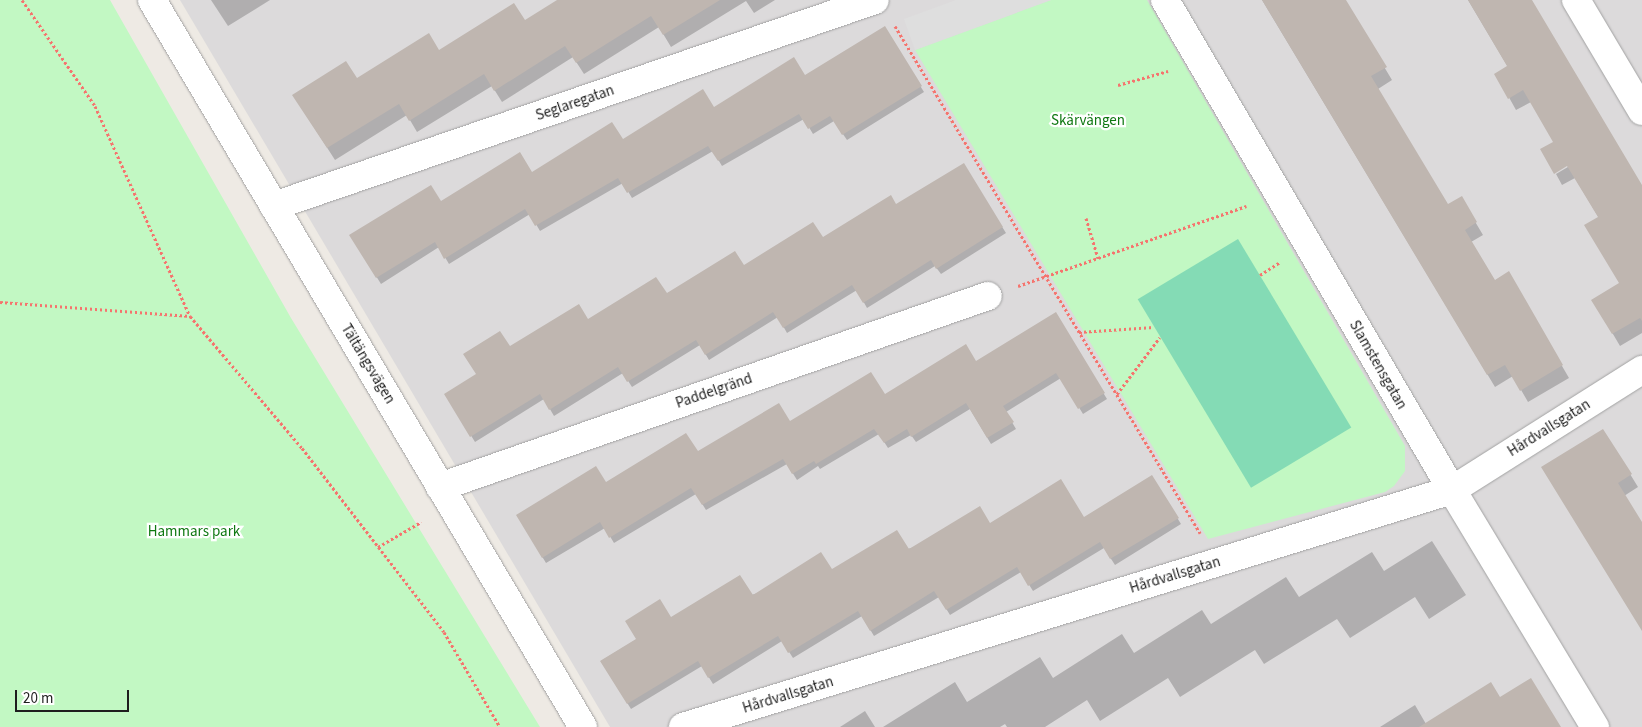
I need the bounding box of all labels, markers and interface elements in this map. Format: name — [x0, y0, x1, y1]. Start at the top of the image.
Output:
street label: Seglaregatan — [533, 81, 617, 125]
park label: Skärvängen — [1051, 112, 1125, 130]
street label: Slamstensgatan — [1345, 317, 1411, 413]
street label: Tältängsvägen — [337, 321, 399, 407]
street label: Paddelgränd — [673, 369, 755, 413]
street label: Hårdvallsgatan — [1504, 395, 1594, 461]
park label: Hammars park — [148, 523, 240, 541]
street label: Hårdvallsgatan — [1127, 553, 1223, 597]
street label: Hårdvallsgatan — [740, 673, 836, 717]
scale bar — [18, 680, 131, 712]
text: 20 m — [23, 688, 53, 709]

